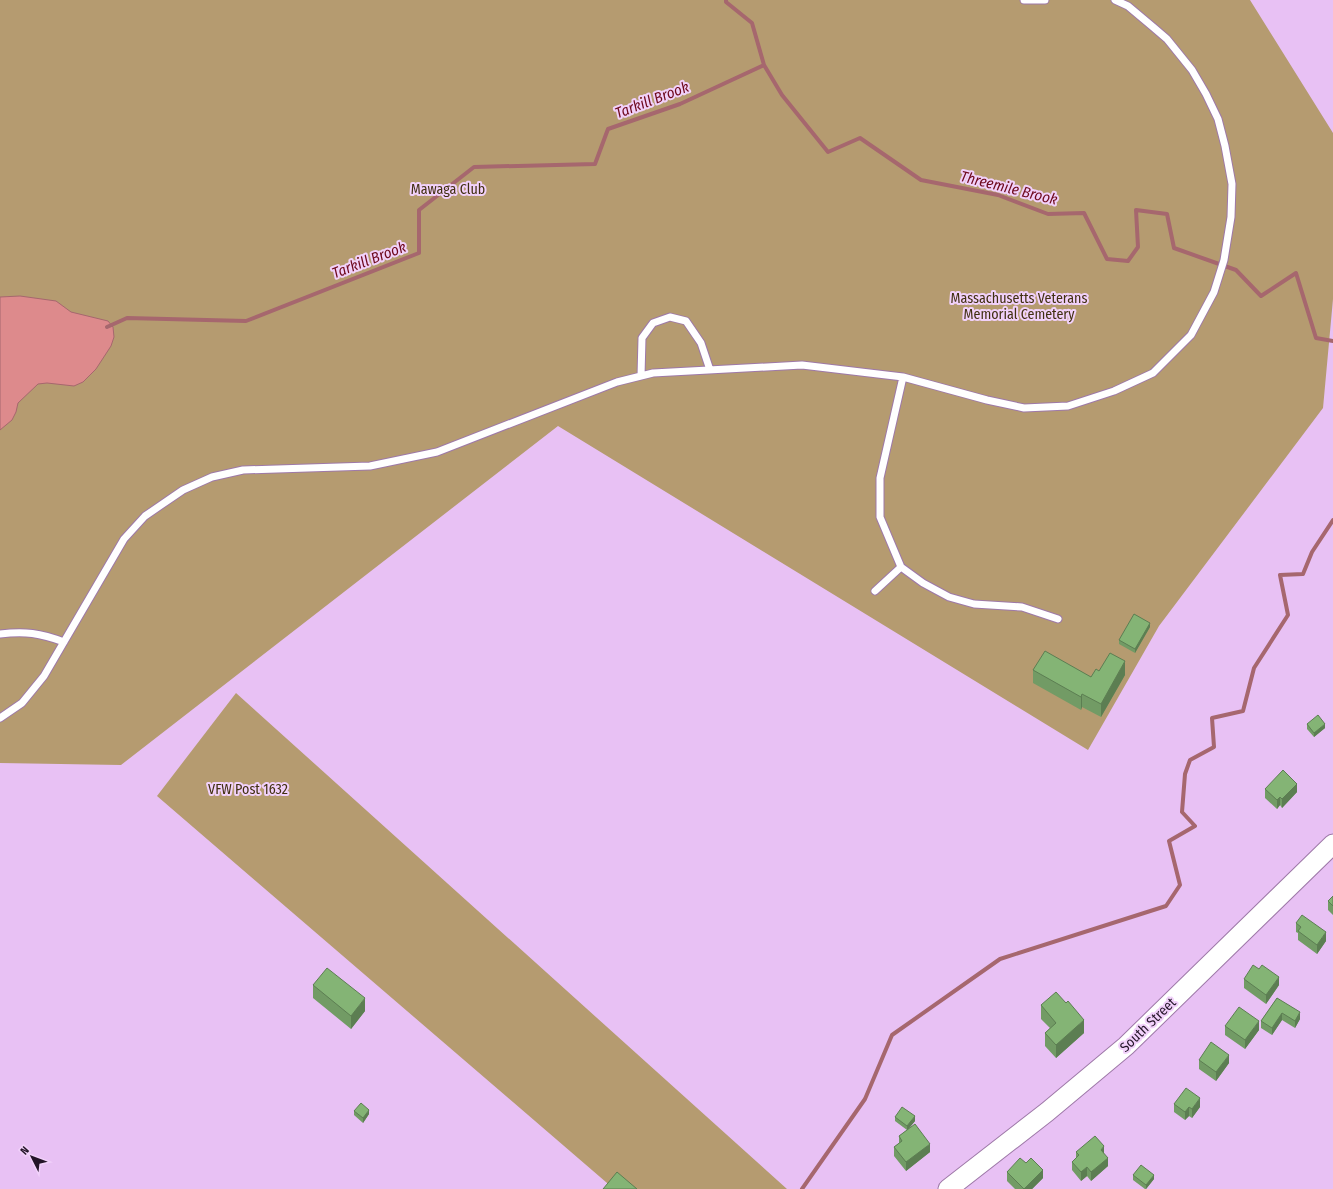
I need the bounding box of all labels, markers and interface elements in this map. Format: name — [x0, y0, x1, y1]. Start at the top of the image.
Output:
water label: Tarkill Brook — [612, 77, 692, 122]
water label: Threemile Brook — [959, 167, 1060, 209]
park label: Mawaga Club — [411, 181, 485, 198]
water label: Tarkill Brook — [329, 237, 409, 282]
park label: Massachusetts Veterans Memorial Cemetery — [951, 290, 1087, 323]
park label: VFW Post 1632 — [208, 781, 288, 798]
street label: South Street — [1116, 994, 1180, 1056]
north arrow — [12, 1137, 52, 1177]
text: N — [18, 1144, 32, 1157]

